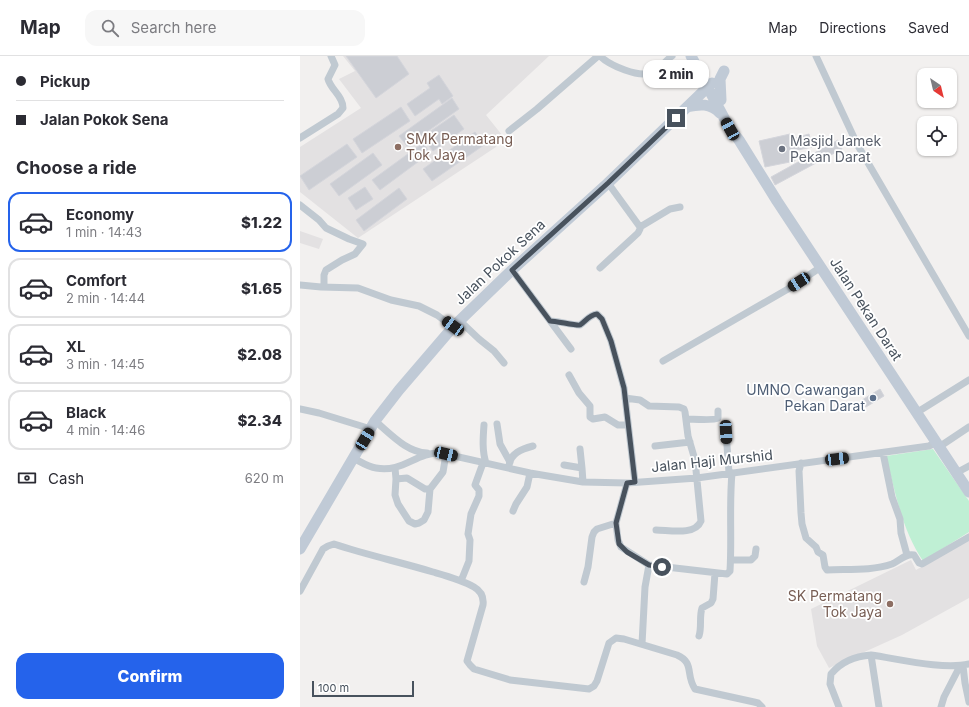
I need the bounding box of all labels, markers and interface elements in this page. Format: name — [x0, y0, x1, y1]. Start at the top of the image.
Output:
search box — [85, 10, 365, 46]
text: Map — [20, 16, 61, 39]
icon: search — [99, 17, 121, 39]
text: Search here — [131, 18, 216, 37]
text: Map — [768, 19, 797, 36]
text: Directions — [819, 19, 886, 36]
text: Saved — [908, 19, 949, 36]
callout: 2 min — [643, 60, 709, 88]
text: 2 min — [658, 66, 694, 82]
north arrow — [917, 68, 957, 108]
map controls — [917, 68, 957, 156]
text: Pickup — [40, 72, 90, 91]
route end — [667, 109, 685, 127]
text: Jalan Pokok Sena — [40, 110, 169, 129]
car — [719, 116, 741, 142]
button: locate — [917, 116, 957, 156]
place label: SMK Permatang Tok Jaya — [406, 130, 513, 163]
place label: Masjid Jamek Pekan Darat — [790, 132, 881, 165]
marker: SMK Permatang Tok Jaya — [393, 142, 403, 152]
marker: Masjid Jamek Pekan Darat — [777, 144, 787, 154]
text: Choose a ride — [16, 157, 137, 178]
icon: car — [18, 204, 54, 240]
text: Economy — [66, 205, 134, 224]
text: $1.22 — [241, 213, 282, 232]
street label: Jalan Pokok Sena — [451, 215, 548, 308]
text: 1 min · 14:43 — [66, 224, 142, 240]
street label: Jalan Pekan Darat — [827, 254, 906, 364]
icon: car — [18, 270, 54, 306]
car — [786, 270, 812, 294]
text: Comfort — [66, 271, 127, 290]
text: $1.65 — [241, 279, 282, 298]
text: 2 min · 14:44 — [66, 290, 145, 306]
car — [440, 314, 466, 338]
icon: car — [18, 336, 54, 372]
text: XL — [66, 337, 86, 356]
text: $2.08 — [237, 345, 282, 364]
text: 3 min · 14:45 — [66, 356, 145, 372]
place label: UMNO Cawangan Pekan Darat — [746, 381, 865, 414]
marker: UMNO Cawangan Pekan Darat — [868, 393, 878, 403]
icon: car — [18, 402, 54, 438]
text: Black — [66, 403, 106, 422]
text: $2.34 — [237, 411, 282, 430]
car — [719, 420, 733, 444]
text: 4 min · 14:46 — [66, 422, 145, 438]
car — [354, 426, 376, 452]
car — [433, 445, 459, 463]
street label: Jalan Haji Murshid — [650, 446, 774, 475]
car — [824, 452, 850, 466]
icon: cash — [16, 467, 38, 489]
text: Cash — [48, 469, 84, 488]
text: 620 m — [245, 470, 284, 486]
route start — [653, 558, 671, 576]
place label: SK Permatang Tok Jaya — [788, 587, 882, 620]
marker: SK Permatang Tok Jaya — [885, 599, 895, 609]
button: Confirm — [16, 653, 284, 699]
scale bar — [312, 679, 414, 698]
text: 100 m — [318, 681, 349, 695]

